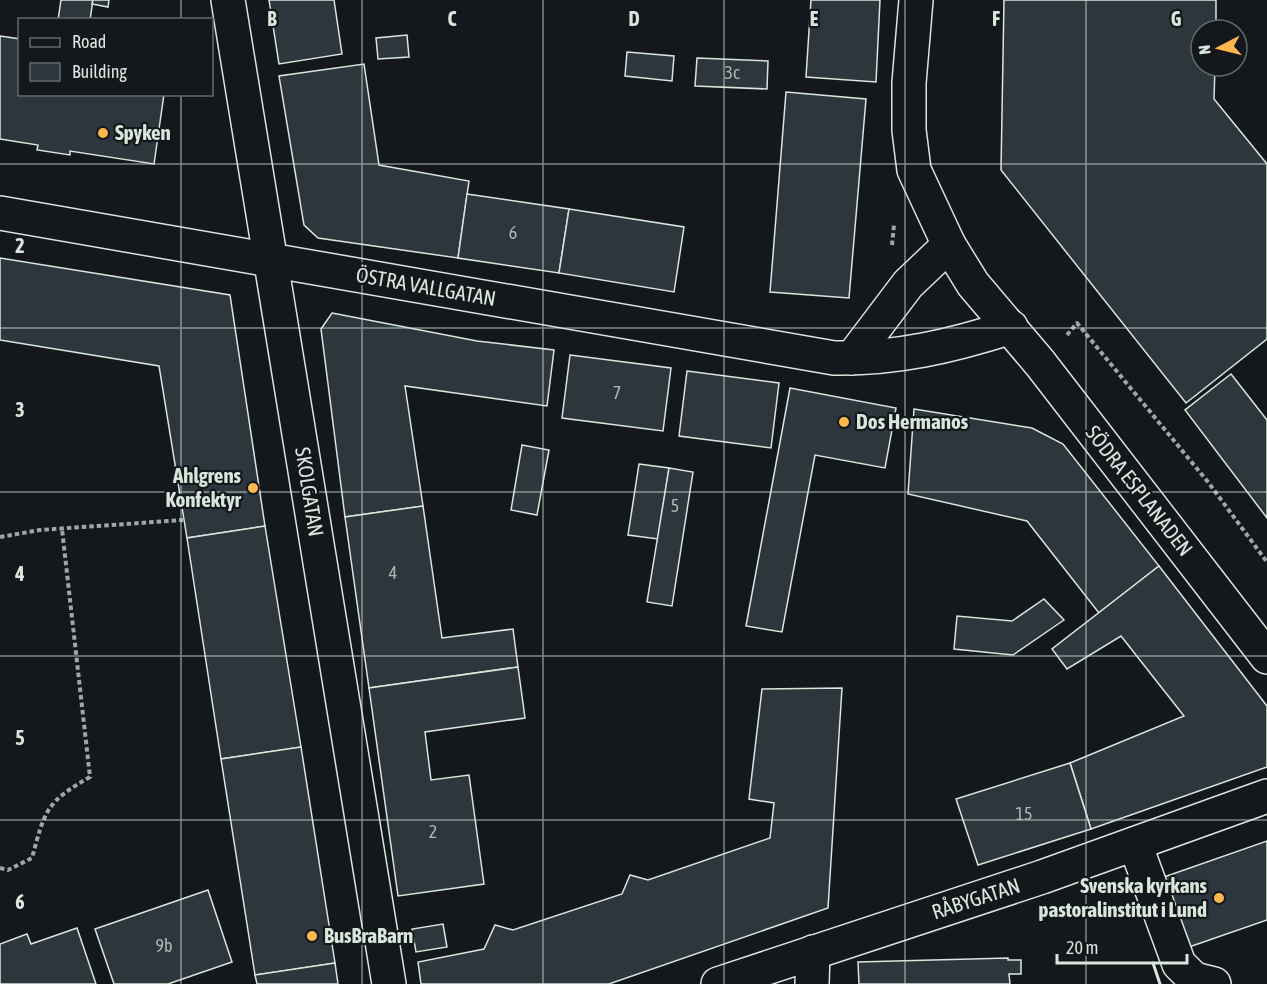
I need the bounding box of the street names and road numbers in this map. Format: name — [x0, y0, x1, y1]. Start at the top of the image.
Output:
street label: ÖSTRA VALLGATAN — [354, 262, 498, 310]
street label: SÖDRA ESPLANADEN — [1081, 420, 1198, 560]
street label: SKOLGATAN — [291, 445, 329, 538]
street label: RÅBYGATAN — [929, 873, 1023, 924]

